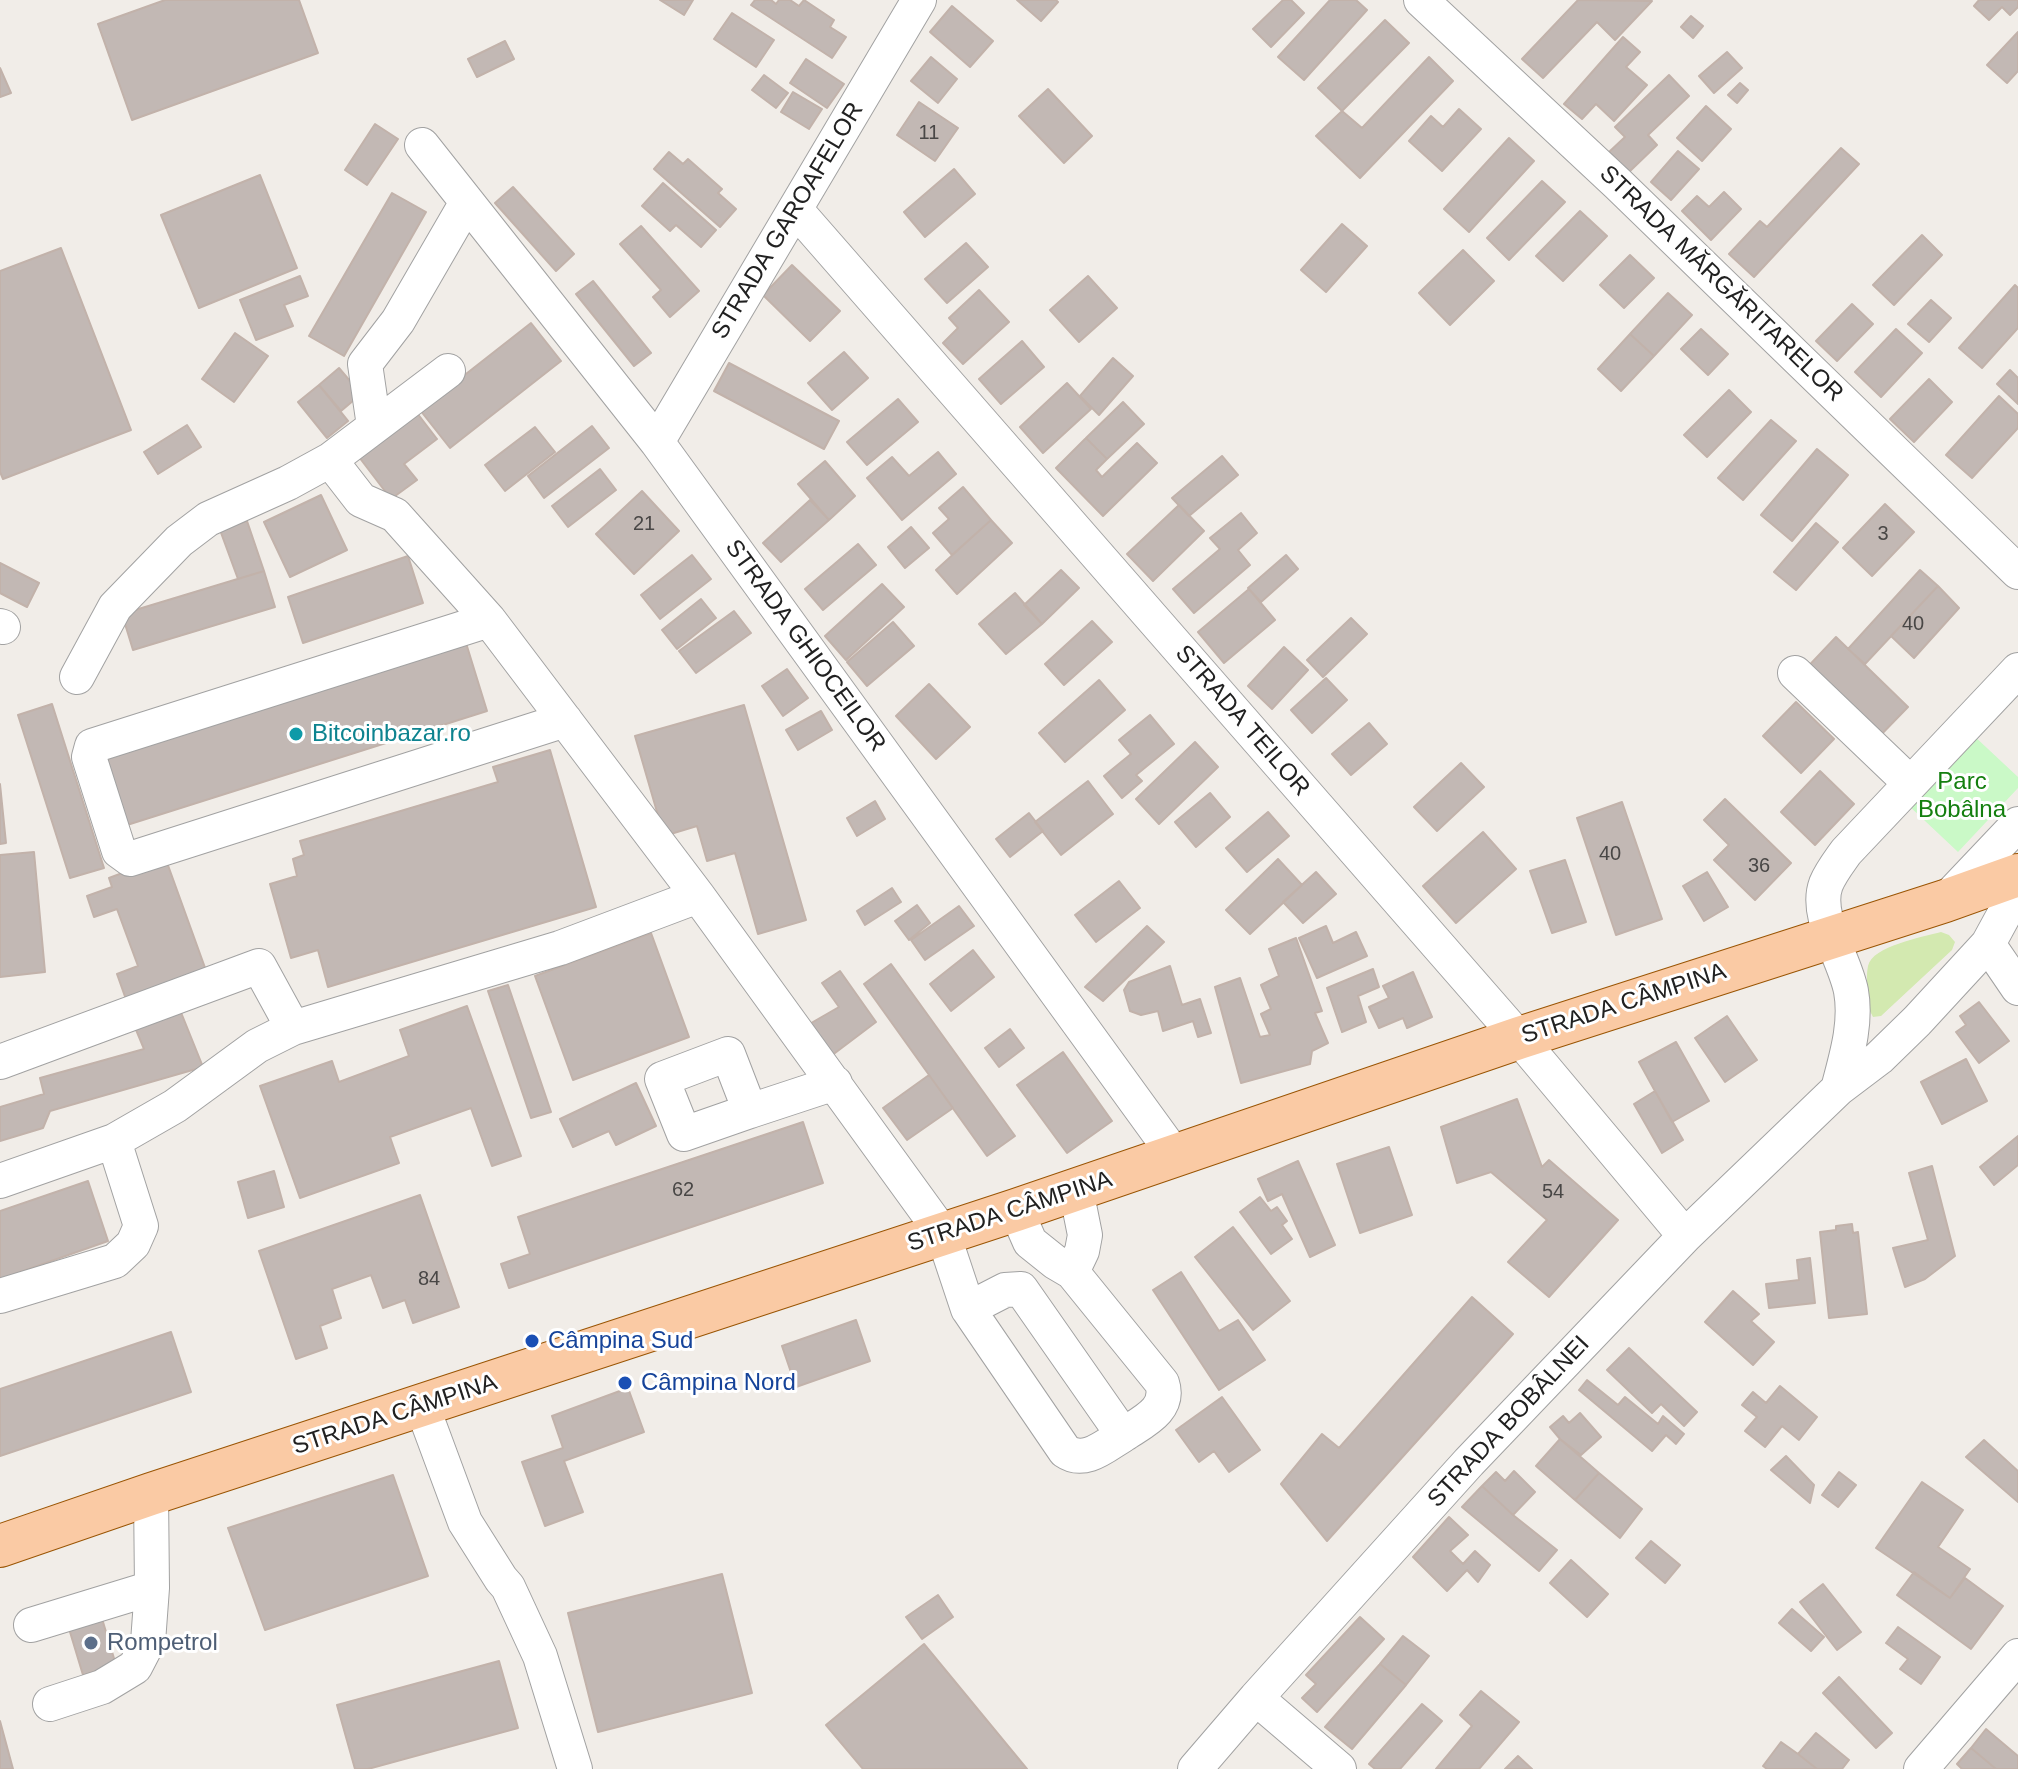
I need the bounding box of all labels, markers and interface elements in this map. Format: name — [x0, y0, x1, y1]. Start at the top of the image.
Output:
street label: STRADA GAROAFELOR — [706, 98, 870, 344]
house number: 11 — [919, 121, 939, 145]
street label: STRADA MĂRGĂRITARELOR — [1593, 160, 1849, 408]
house number: 21 — [633, 512, 655, 536]
house number: 3 — [1877, 522, 1889, 546]
street label: STRADA GHIOCEILOR — [718, 535, 892, 757]
house number: 40 — [1902, 612, 1924, 636]
street label: STRADA TEILOR — [1169, 640, 1315, 802]
place label: Bitcoinbazar.ro — [312, 720, 471, 748]
marker: Bitcoinbazar.ro — [287, 725, 305, 743]
park label: Parc Bobâlna — [1918, 768, 2006, 824]
house number: 40 — [1599, 842, 1621, 866]
house number: 36 — [1748, 854, 1770, 878]
street label: STRADA CÂMPINA — [1518, 957, 1730, 1051]
street label: STRADA CÂMPINA — [904, 1165, 1116, 1259]
house number: 62 — [672, 1178, 694, 1202]
house number: 54 — [1542, 1180, 1564, 1204]
house number: 84 — [418, 1267, 440, 1291]
place label: Câmpina Sud — [548, 1327, 693, 1355]
street label: STRADA BOBÂLNEI — [1422, 1330, 1596, 1514]
marker: Câmpina Sud — [523, 1332, 541, 1350]
street label: STRADA CÂMPINA — [289, 1368, 501, 1462]
place label: Câmpina Nord — [641, 1369, 796, 1397]
marker: Câmpina Nord — [616, 1374, 634, 1392]
place label: Rompetrol — [107, 1629, 218, 1657]
marker: Rompetrol — [82, 1634, 100, 1652]

